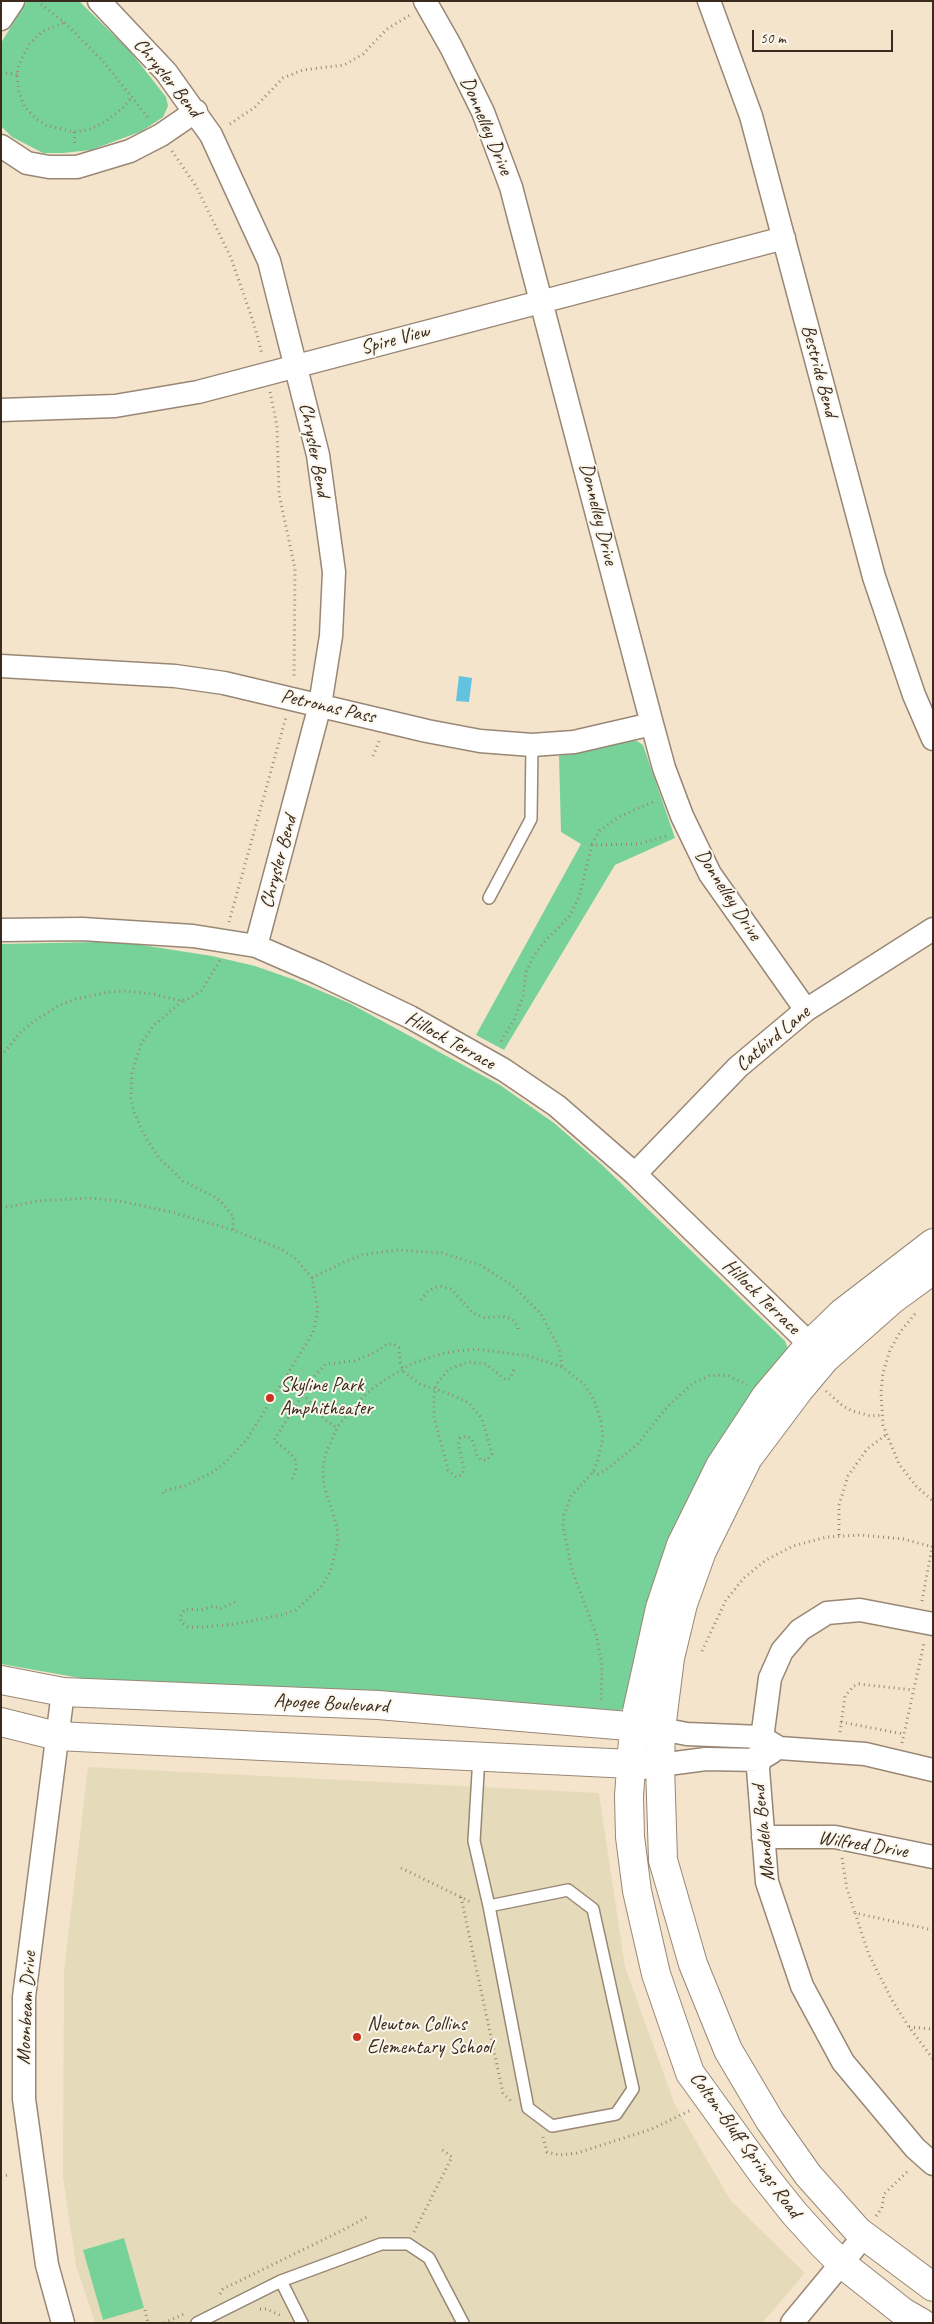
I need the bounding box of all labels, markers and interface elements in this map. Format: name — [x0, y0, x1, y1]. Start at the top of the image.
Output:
scale bar — [754, 20, 895, 52]
text: 50 m — [760, 29, 786, 48]
street label: Chrysler Bend — [128, 33, 206, 123]
street label: Donnelley Drive — [455, 73, 517, 179]
street label: Spire View — [358, 319, 432, 361]
street label: Bestride Bend — [795, 322, 843, 420]
street label: Chrysler Bend — [293, 401, 335, 499]
street label: Donnelley Drive — [574, 461, 622, 567]
street label: Petronas Pass — [279, 685, 377, 729]
street label: Chrysler Bend — [255, 813, 303, 911]
street label: Donnelley Drive — [690, 845, 766, 945]
street label: Catbird Lane — [731, 1001, 815, 1077]
street label: Hillock Terrace — [401, 1007, 499, 1075]
street label: Hillock Terrace — [717, 1254, 805, 1340]
place label: Skyline Park Amphitheater — [280, 1374, 372, 1421]
marker: Skyline Park Amphitheater — [264, 1392, 276, 1404]
street label: Apogee Boulevard — [273, 1689, 389, 1719]
street label: Mandela Bend — [747, 1784, 781, 1882]
street label: Wilfred Drive — [817, 1826, 909, 1864]
street label: Moonbeam Drive — [12, 1951, 42, 2065]
place label: Newton Collins Elementary School — [367, 2013, 492, 2060]
marker: Newton Collins Elementary School — [351, 2031, 363, 2043]
street label: Colton-Bluff Springs Road — [684, 2067, 806, 2223]

